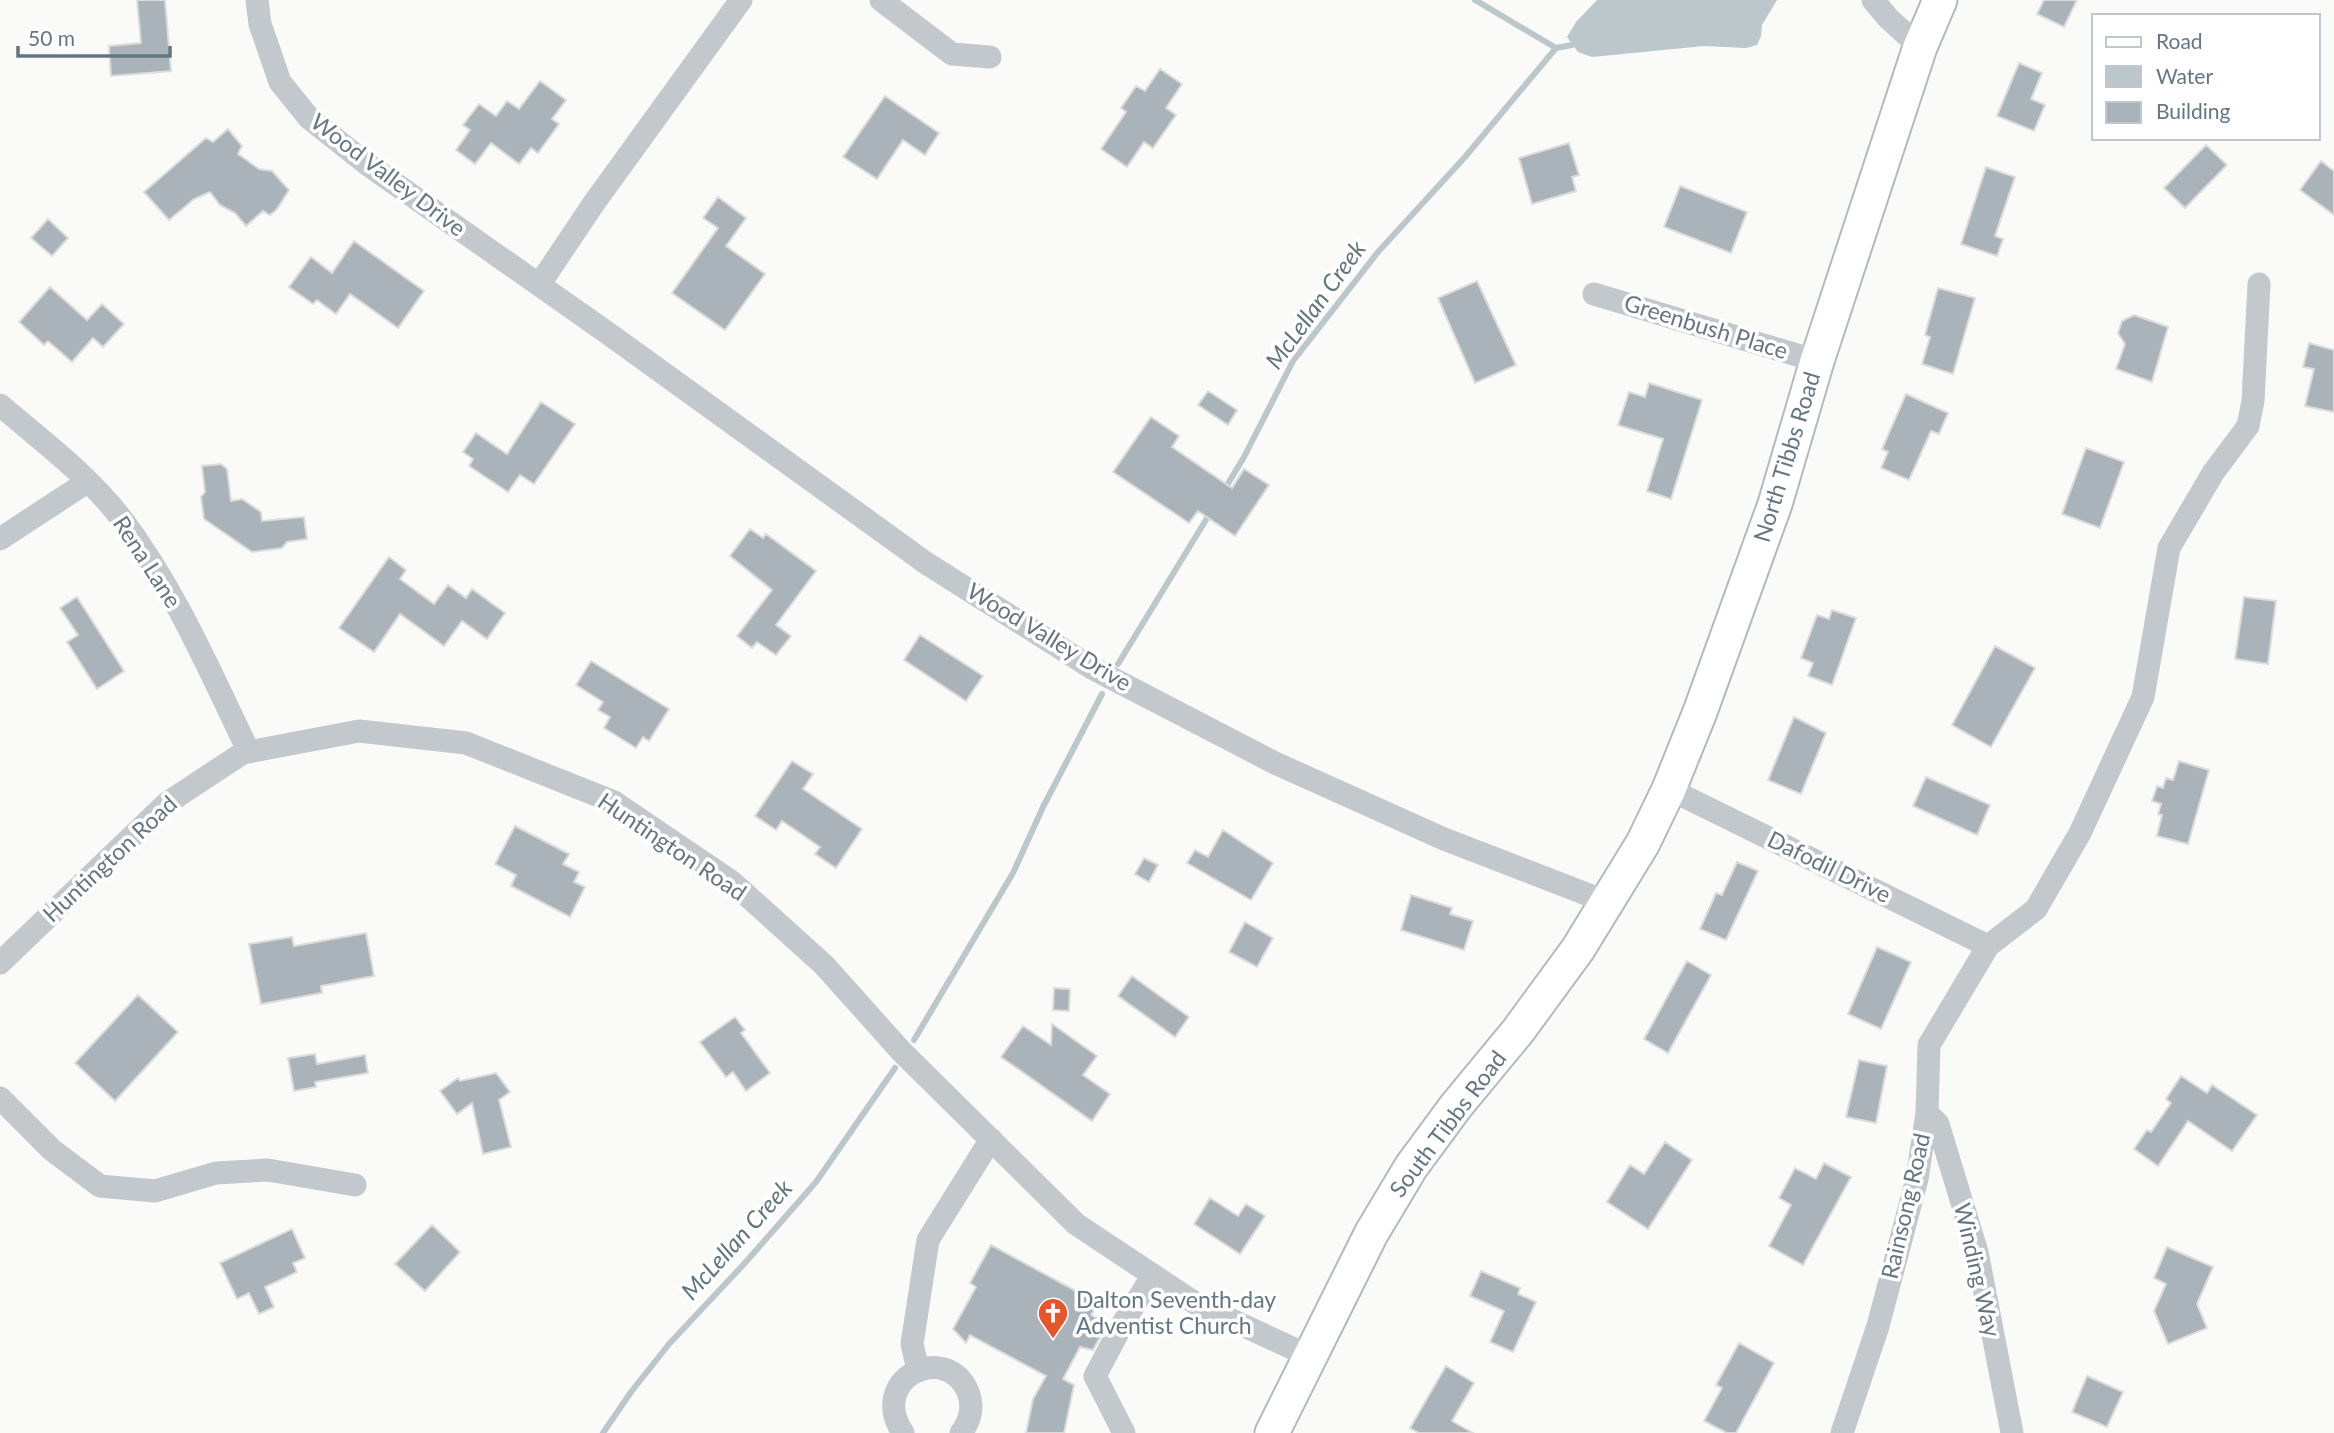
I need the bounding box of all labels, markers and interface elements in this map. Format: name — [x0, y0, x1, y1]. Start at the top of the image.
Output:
scale bar — [18, 14, 170, 58]
legend — [2092, 14, 2320, 140]
text: 50 m — [28, 25, 75, 50]
text: Road — [2156, 28, 2203, 53]
text: Water — [2156, 63, 2213, 88]
text: Building — [2156, 98, 2231, 123]
street label: Wood Valley Drive — [306, 107, 472, 242]
water label: McLellan Creek — [1259, 234, 1371, 374]
street label: Greenbush Place — [1621, 288, 1791, 364]
street label: North Tibbs Road — [1747, 368, 1825, 545]
street label: Rena Lane — [108, 510, 188, 613]
street label: Wood Valley Drive — [962, 576, 1137, 696]
street label: Huntington Road — [593, 786, 752, 906]
street label: Huntington Road — [37, 789, 182, 927]
street label: Dafodil Drive — [1763, 824, 1896, 908]
street label: South Tibbs Road — [1383, 1045, 1511, 1202]
street label: Rainsong Road — [1875, 1130, 1935, 1281]
water label: McLellan Creek — [674, 1173, 798, 1305]
street label: Winding Way — [1949, 1200, 2007, 1340]
place label: Dalton Seventh-day Adventist Church — [1076, 1285, 1276, 1339]
church icon: Dalton Seventh-day Adventist Church — [1036, 1296, 1070, 1340]

